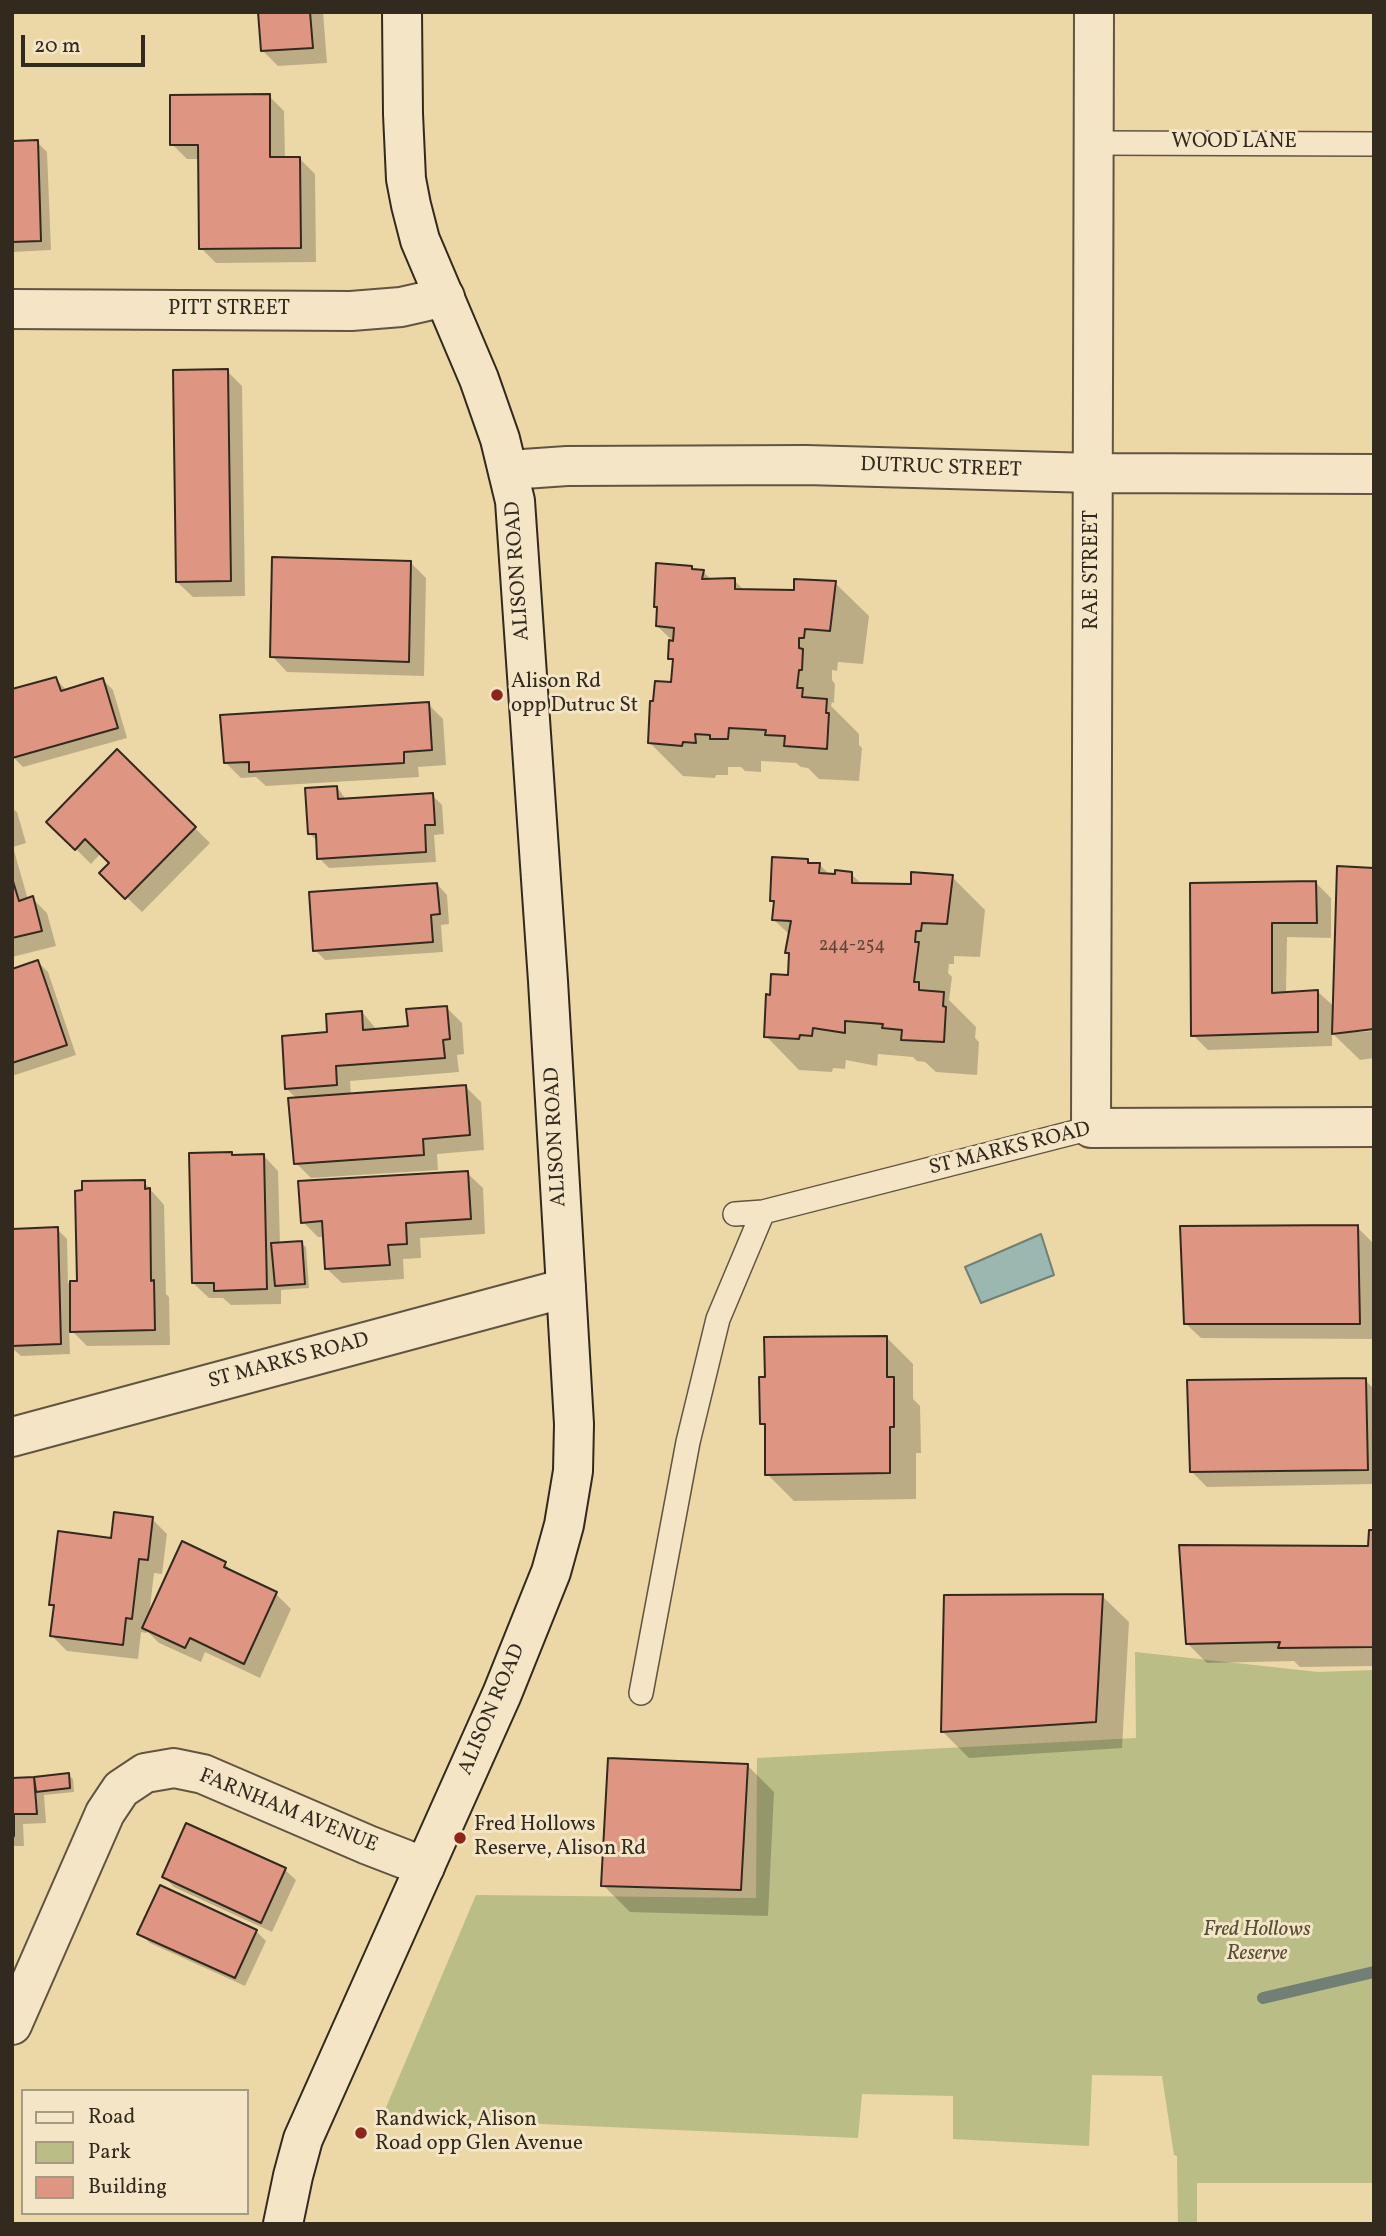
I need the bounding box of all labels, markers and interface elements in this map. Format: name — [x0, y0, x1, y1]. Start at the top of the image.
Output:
scale bar — [24, 21, 149, 65]
text: 20 m — [34, 32, 80, 61]
street label: WOOD LANE — [1171, 130, 1297, 156]
street label: PITT STREET — [168, 297, 290, 323]
street label: DUTRUC STREET — [860, 454, 1022, 484]
street label: ALISON ROAD — [502, 500, 536, 642]
street label: RAE STREET — [1080, 510, 1106, 630]
place label: Alison Rd opp Dutruc St — [511, 670, 638, 720]
marker: Alison Rd opp Dutruc St — [489, 687, 505, 703]
house number: 244-254 — [819, 936, 885, 958]
street label: ALISON ROAD — [541, 1066, 573, 1208]
street label: ST MARKS ROAD — [927, 1118, 1093, 1182]
street label: ST MARKS ROAD — [206, 1328, 372, 1396]
street label: ALISON ROAD — [454, 1641, 532, 1779]
street label: FARNHAM AVENUE — [195, 1765, 381, 1859]
place label: Fred Hollows Reserve, Alison Rd — [474, 1813, 646, 1863]
marker: Fred Hollows Reserve, Alison Rd — [452, 1830, 468, 1846]
park label: Fred Hollows Reserve — [1203, 1918, 1311, 1968]
legend — [21, 2089, 248, 2215]
text: Road — [88, 2103, 135, 2132]
place label: Randwick, Alison Road opp Glen Avenue — [375, 2108, 583, 2158]
marker: Randwick, Alison Road opp Glen Avenue — [353, 2125, 369, 2141]
text: Park — [88, 2138, 131, 2167]
text: Building — [88, 2173, 167, 2202]

